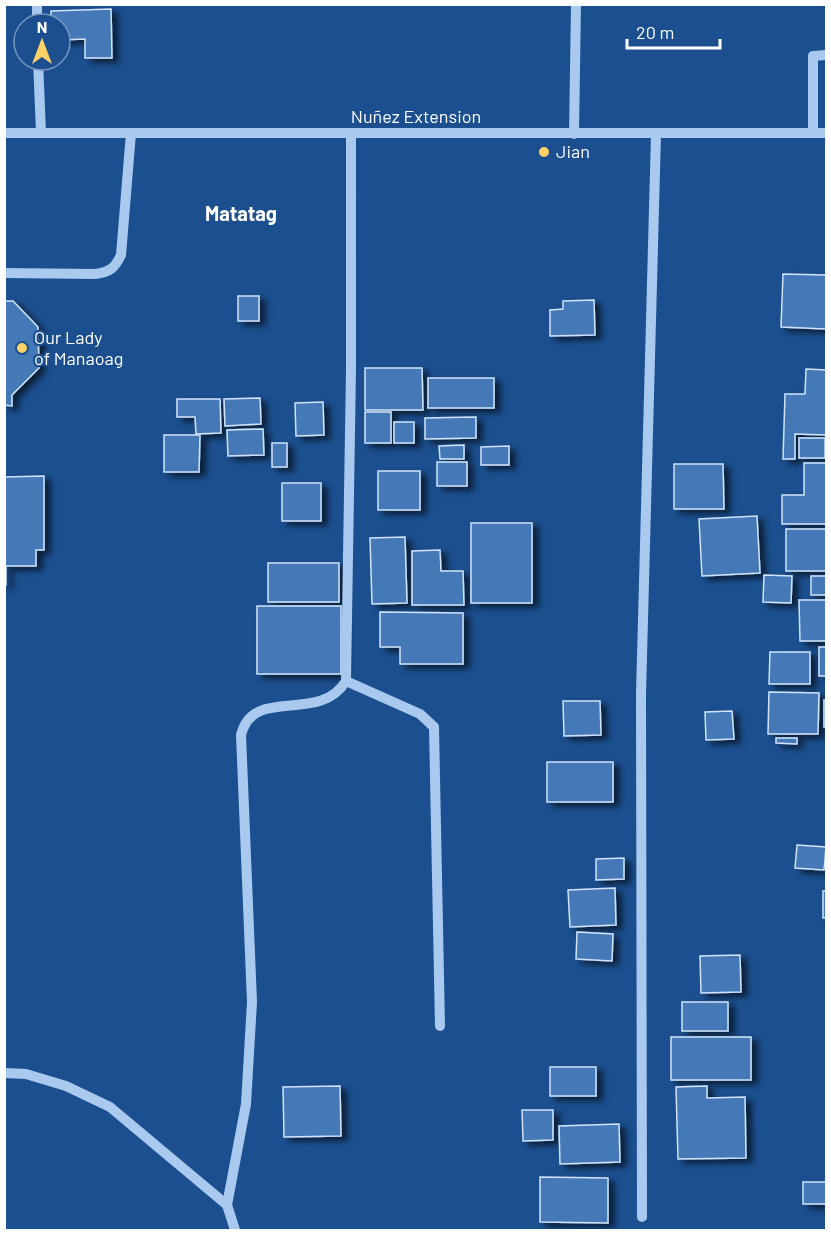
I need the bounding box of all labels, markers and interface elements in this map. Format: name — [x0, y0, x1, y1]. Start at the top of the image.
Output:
north arrow — [12, 12, 72, 72]
scale bar — [627, 12, 720, 50]
text: N — [37, 17, 47, 36]
text: 20 m — [636, 21, 674, 43]
street label: Nuñez Extension — [351, 105, 481, 127]
place label: Jian — [556, 140, 590, 162]
marker: Jian — [537, 145, 551, 159]
district label: Matatag — [205, 201, 277, 225]
place label: Our Lady of Manaoag — [34, 326, 123, 369]
marker: Our Lady of Manaoag — [15, 341, 29, 355]

